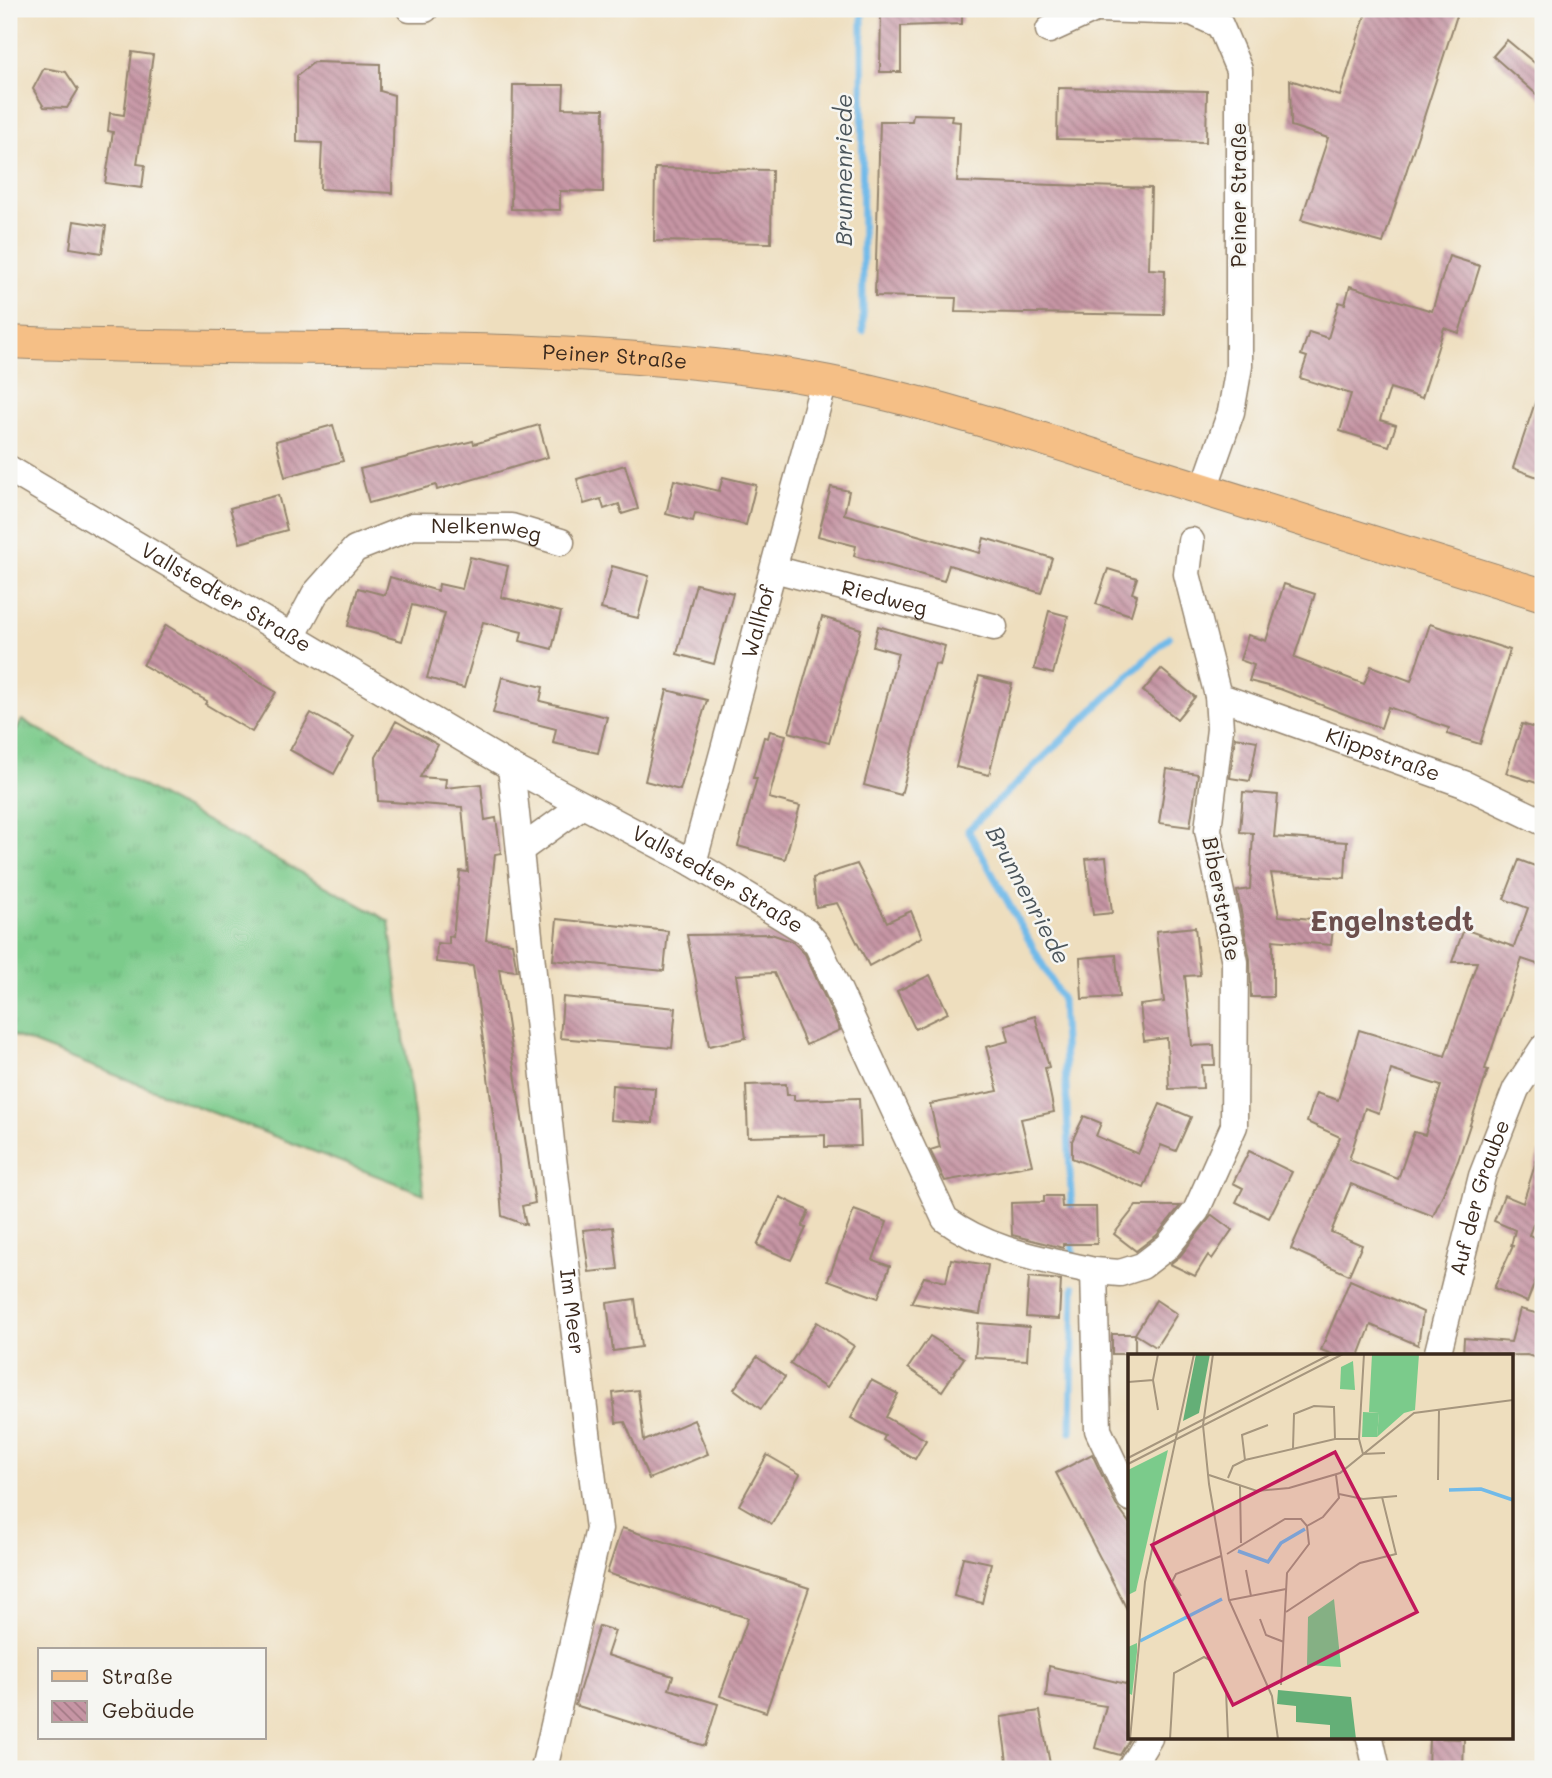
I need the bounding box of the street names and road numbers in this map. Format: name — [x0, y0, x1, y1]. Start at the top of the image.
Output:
street label: Peiner Straße — [1224, 122, 1251, 268]
street label: Peiner Straße — [542, 337, 689, 374]
street label: Nelkenweg — [431, 511, 545, 547]
street label: Vallstedter Straße — [136, 535, 317, 657]
street label: Riedweg — [839, 572, 930, 621]
street label: Wallhof — [734, 581, 780, 661]
street label: Klippstraße — [1322, 721, 1444, 786]
street label: Vallstedter Straße — [628, 818, 809, 938]
street label: Biberstraße — [1197, 834, 1248, 963]
street label: Auf der Graube — [1443, 1115, 1515, 1278]
street label: Im Meer — [555, 1267, 592, 1356]

